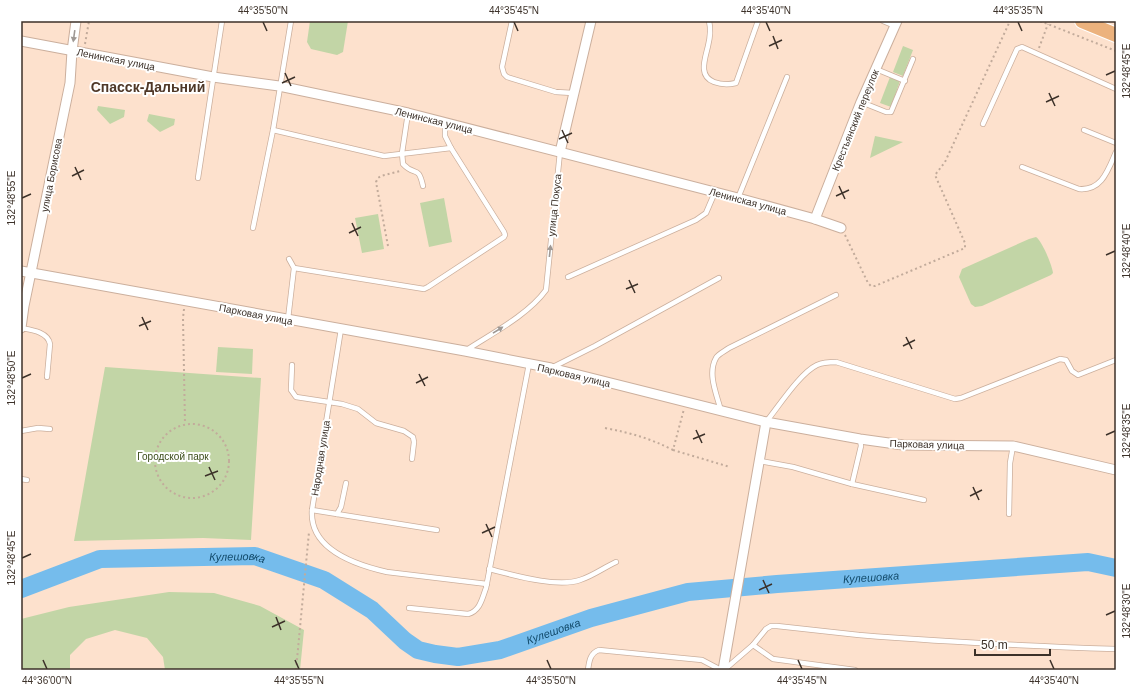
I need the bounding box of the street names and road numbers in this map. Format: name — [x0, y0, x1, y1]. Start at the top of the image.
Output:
street label: Ленинская улица — [76, 46, 156, 73]
street label: Крестьянский переулок — [830, 67, 881, 173]
street label: Ленинская улица — [394, 106, 474, 136]
street label: улица Борисова — [39, 137, 64, 213]
street label: улица Покуса — [546, 173, 563, 237]
street label: Ленинская улица — [708, 186, 788, 217]
street label: Парковая улица — [218, 302, 294, 327]
street label: Парковая улица — [536, 362, 612, 389]
street label: Народная улица — [309, 419, 332, 497]
street label: Парковая улица — [889, 438, 965, 451]

